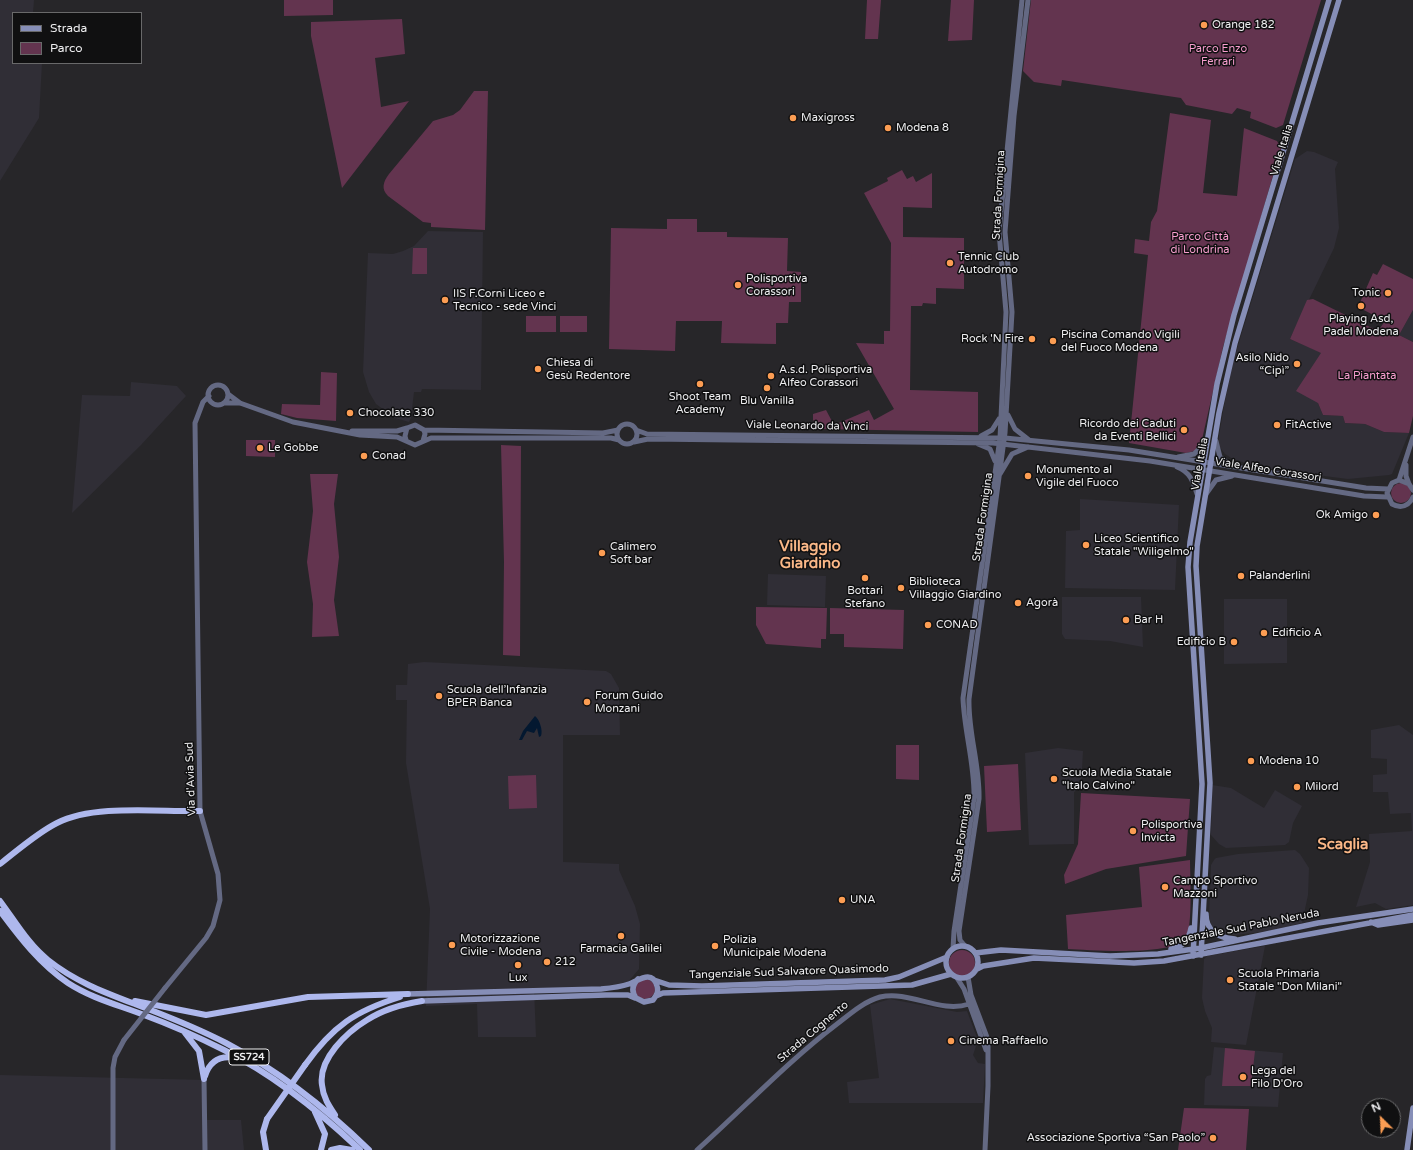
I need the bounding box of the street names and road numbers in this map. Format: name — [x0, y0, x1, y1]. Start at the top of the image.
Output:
street label: Viale Italia — [1268, 123, 1296, 177]
street label: Strada Formigina — [990, 150, 1008, 240]
street label: Viale Leonardo da Vinci — [746, 418, 868, 434]
street label: Viale Italia — [1189, 437, 1211, 491]
street label: Viale Alfeo Corassori — [1214, 455, 1322, 485]
street label: Strada Formigina — [970, 472, 996, 562]
street label: Via d'Avia Sud — [183, 742, 199, 816]
street label: Strada Formigina — [949, 793, 975, 883]
street label: Tangenziale Sud Pablo Neruda — [1161, 906, 1321, 950]
street label: Tangenziale Sud Salvatore Quasimodo — [689, 962, 889, 982]
street label: Strada Cognento — [775, 998, 851, 1066]
road number: SS724 — [229, 1049, 269, 1065]

